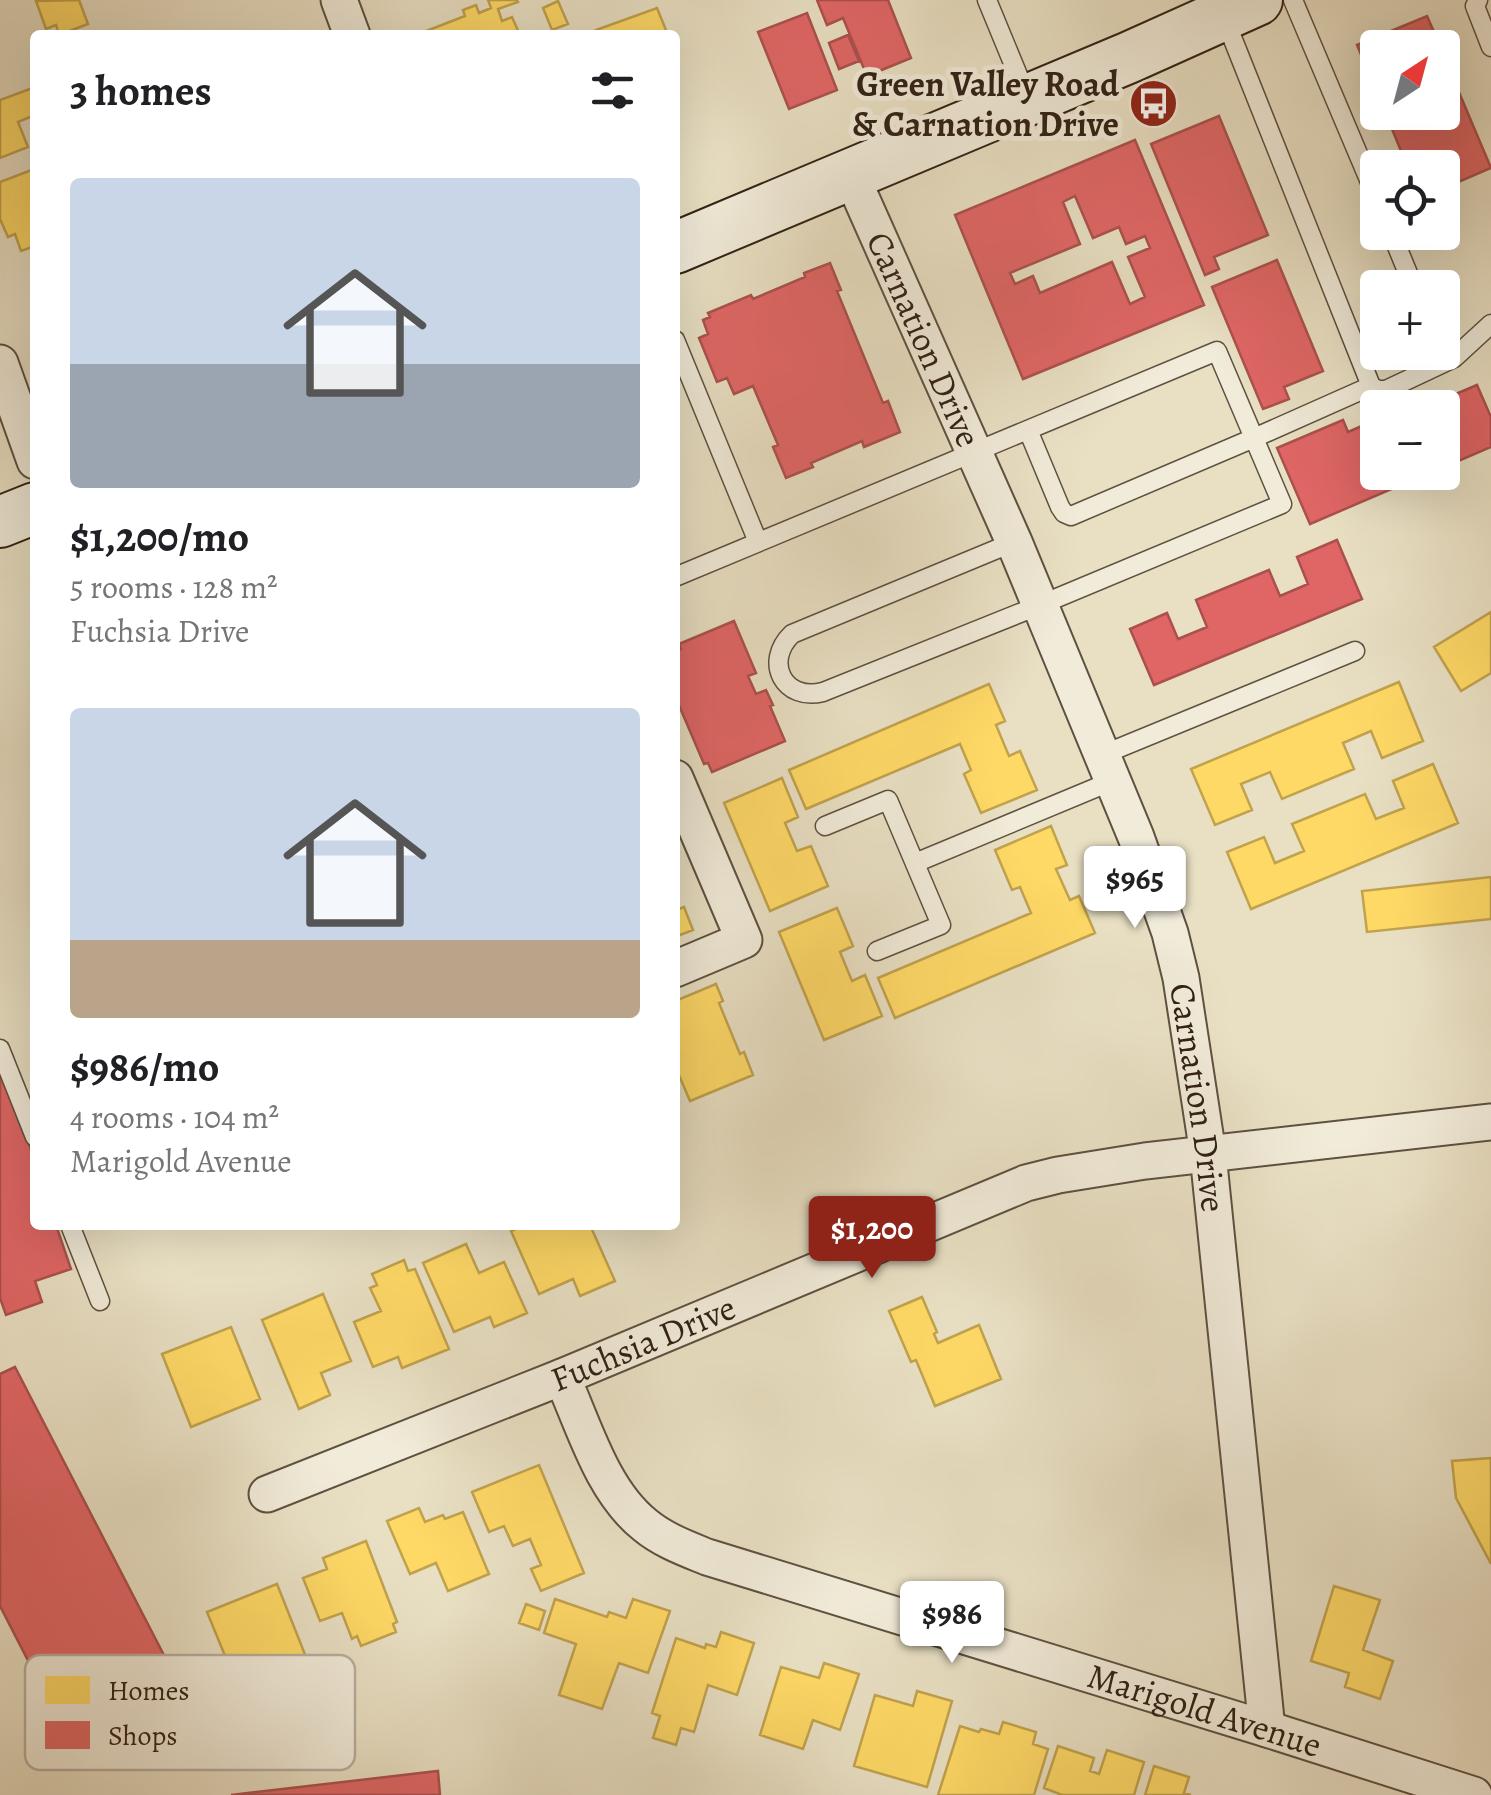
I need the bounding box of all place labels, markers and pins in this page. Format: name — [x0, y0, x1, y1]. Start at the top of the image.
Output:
place label: Green Valley Road & Carnation Drive — [852, 60, 1119, 148]
bus stop icon: Green Valley Road & Carnation Drive — [1128, 78, 1180, 130]
pin: $965 — [1076, 846, 1194, 931]
pin: $1,200 — [791, 1196, 953, 1281]
pin: $986 — [893, 1581, 1011, 1666]

